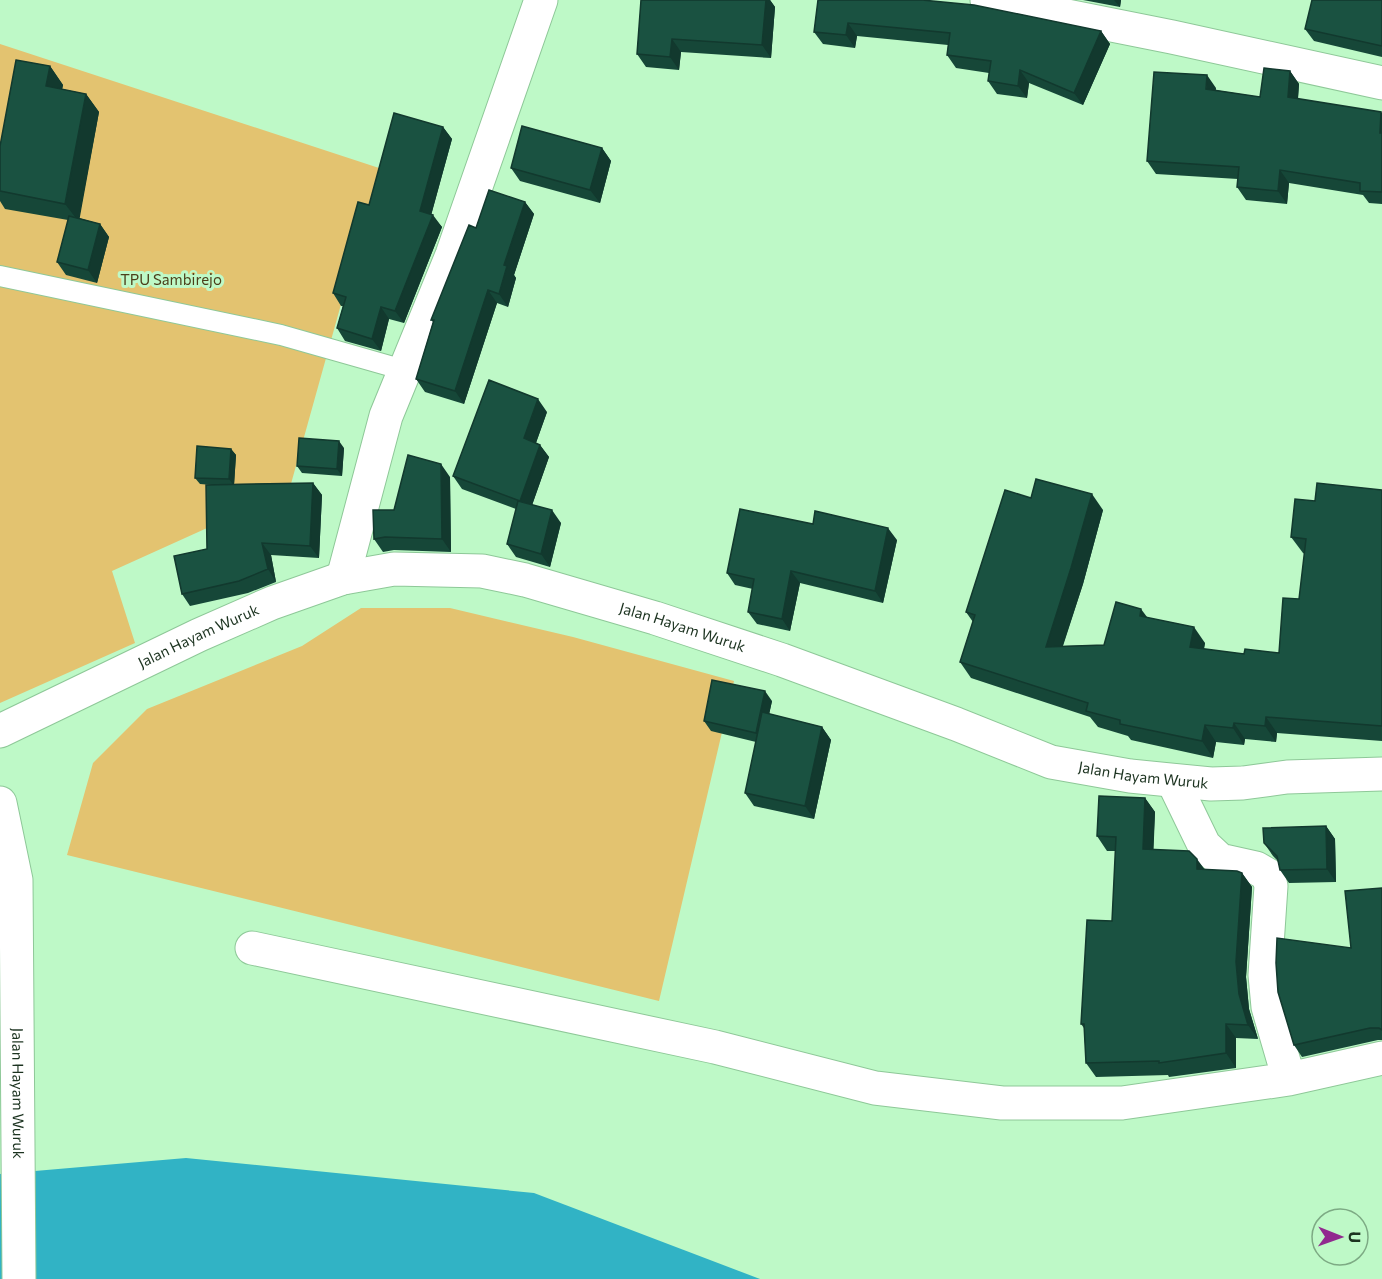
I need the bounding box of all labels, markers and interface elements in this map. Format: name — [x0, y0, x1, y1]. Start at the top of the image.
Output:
park label: TPU Sambirejo — [120, 270, 222, 288]
street label: Jalan Hayam Wuruk — [617, 598, 748, 655]
street label: Jalan Hayam Wuruk — [135, 600, 261, 671]
street label: Jalan Hayam Wuruk — [1077, 757, 1209, 792]
street label: Jalan Hayam Wuruk — [9, 1028, 28, 1159]
north arrow — [1310, 1207, 1370, 1267]
text: U — [1346, 1231, 1365, 1243]

